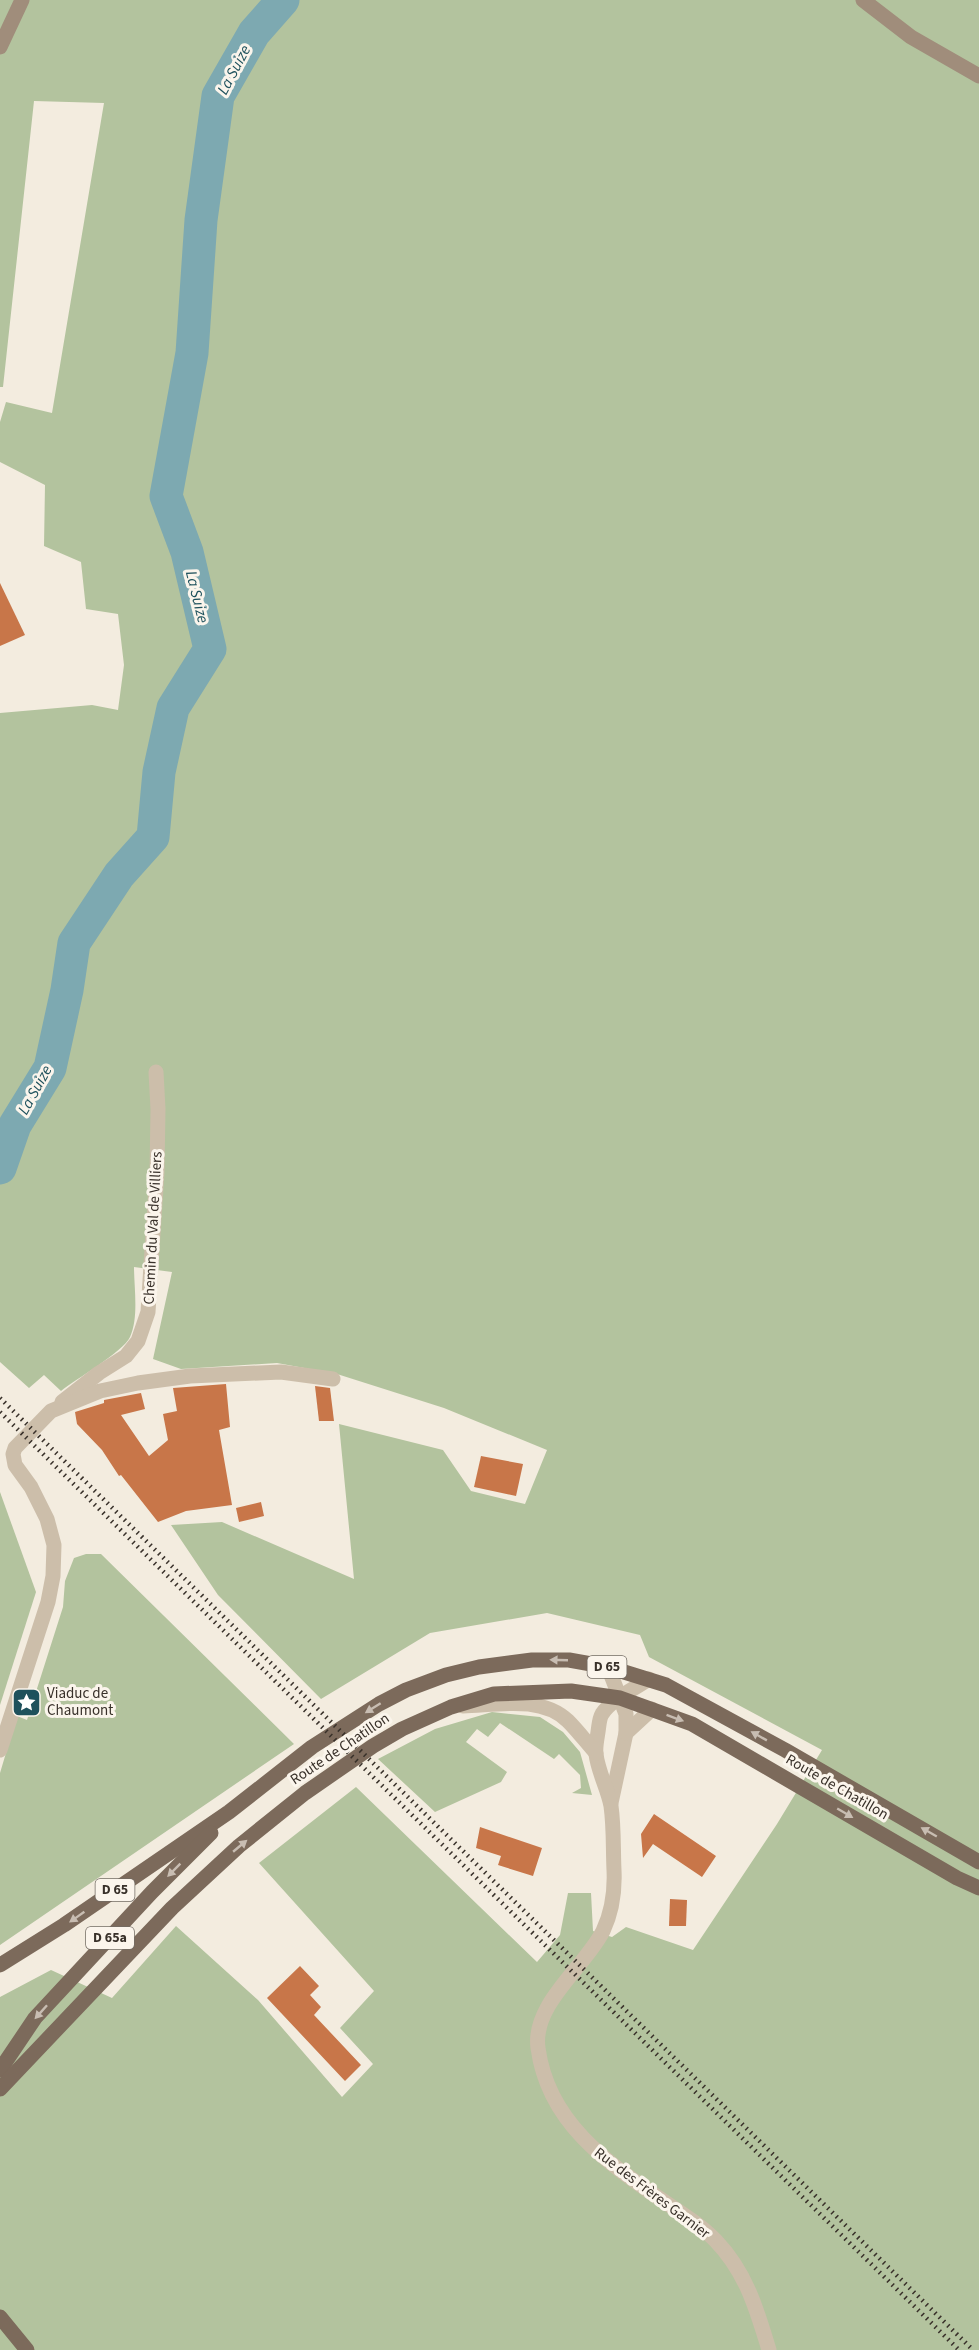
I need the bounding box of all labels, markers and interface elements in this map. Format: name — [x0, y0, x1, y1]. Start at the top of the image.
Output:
water label: La Suize — [212, 41, 256, 99]
water label: La Suize — [180, 568, 214, 626]
water label: La Suize — [12, 1061, 58, 1119]
street label: Chemin du Val de Villiers — [139, 1151, 167, 1305]
one-way arrow — [550, 1656, 569, 1665]
road number: D 65 — [588, 1656, 626, 1678]
place label: Viaduc de Chaumont — [47, 1683, 113, 1721]
place icon: Viaduc de Chaumont — [10, 1686, 42, 1718]
one-way arrow — [365, 1702, 381, 1713]
street label: Route de Chatillon — [286, 1708, 394, 1790]
one-way arrow — [666, 1713, 684, 1723]
one-way arrow — [750, 1731, 767, 1741]
street label: Route de Chatillon — [782, 1749, 892, 1825]
one-way arrow — [837, 1808, 854, 1818]
one-way arrow — [920, 1827, 937, 1837]
one-way arrow — [232, 1839, 248, 1852]
one-way arrow — [167, 1862, 181, 1877]
road number: D 65 — [96, 1879, 134, 1901]
one-way arrow — [69, 1911, 85, 1923]
road number: D 65a — [86, 1927, 134, 1949]
one-way arrow — [35, 2004, 48, 2019]
street label: Rue des Frères Garnier — [590, 2142, 715, 2244]

